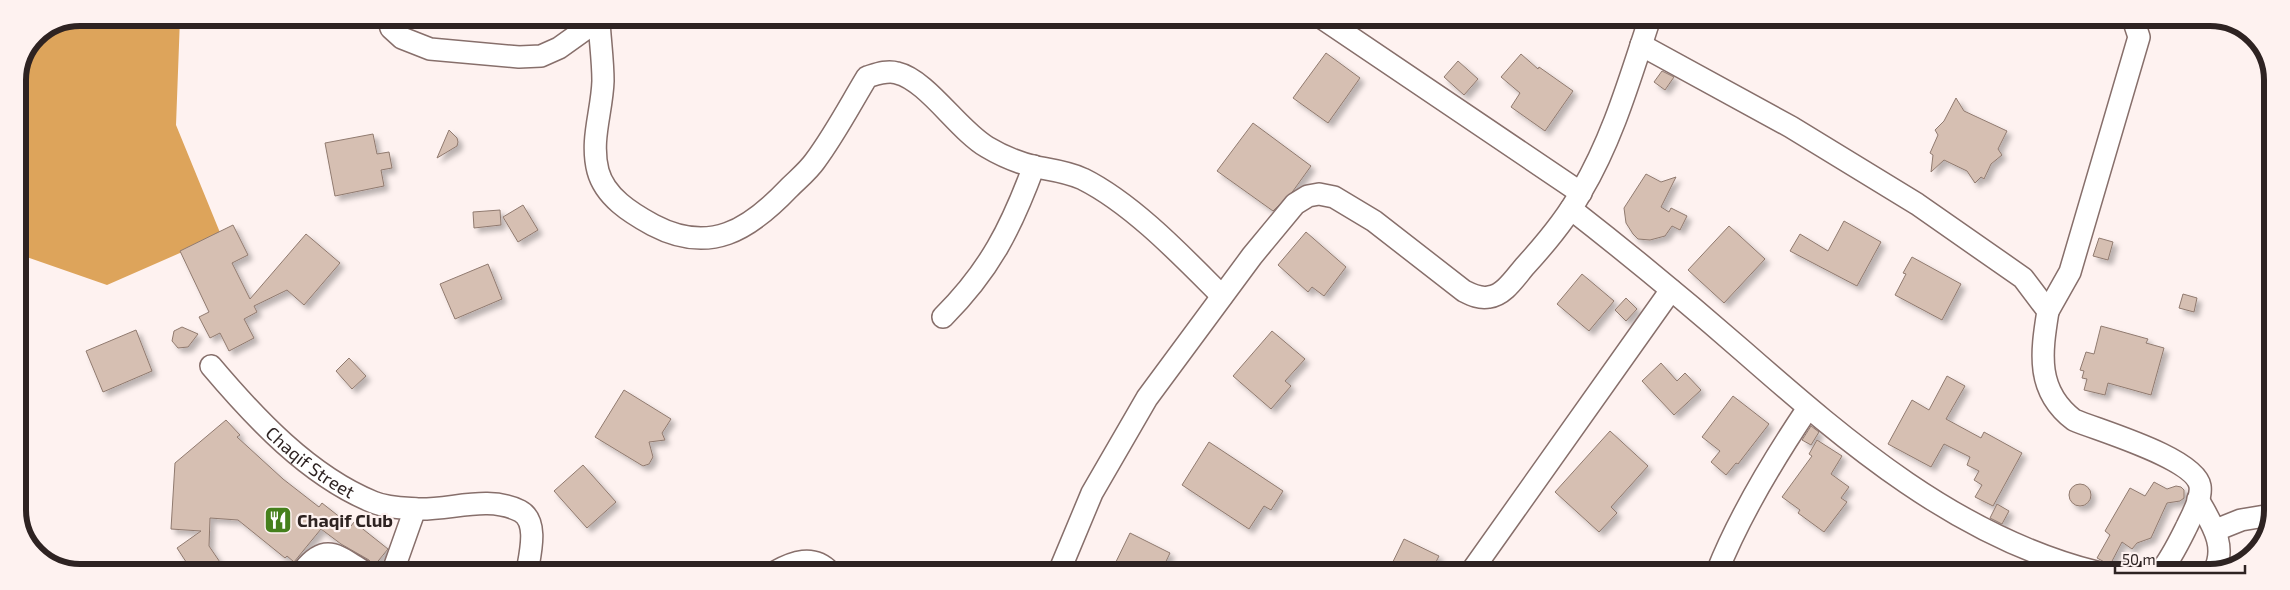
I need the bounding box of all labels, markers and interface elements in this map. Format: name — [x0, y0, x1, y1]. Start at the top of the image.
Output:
street label: Chaqif Street — [262, 421, 359, 503]
restaurant icon: Chaqif Club — [263, 505, 293, 535]
place label: Chaqif Club — [297, 509, 393, 531]
scale bar — [2115, 542, 2245, 574]
text: 50 m — [2122, 550, 2156, 568]

